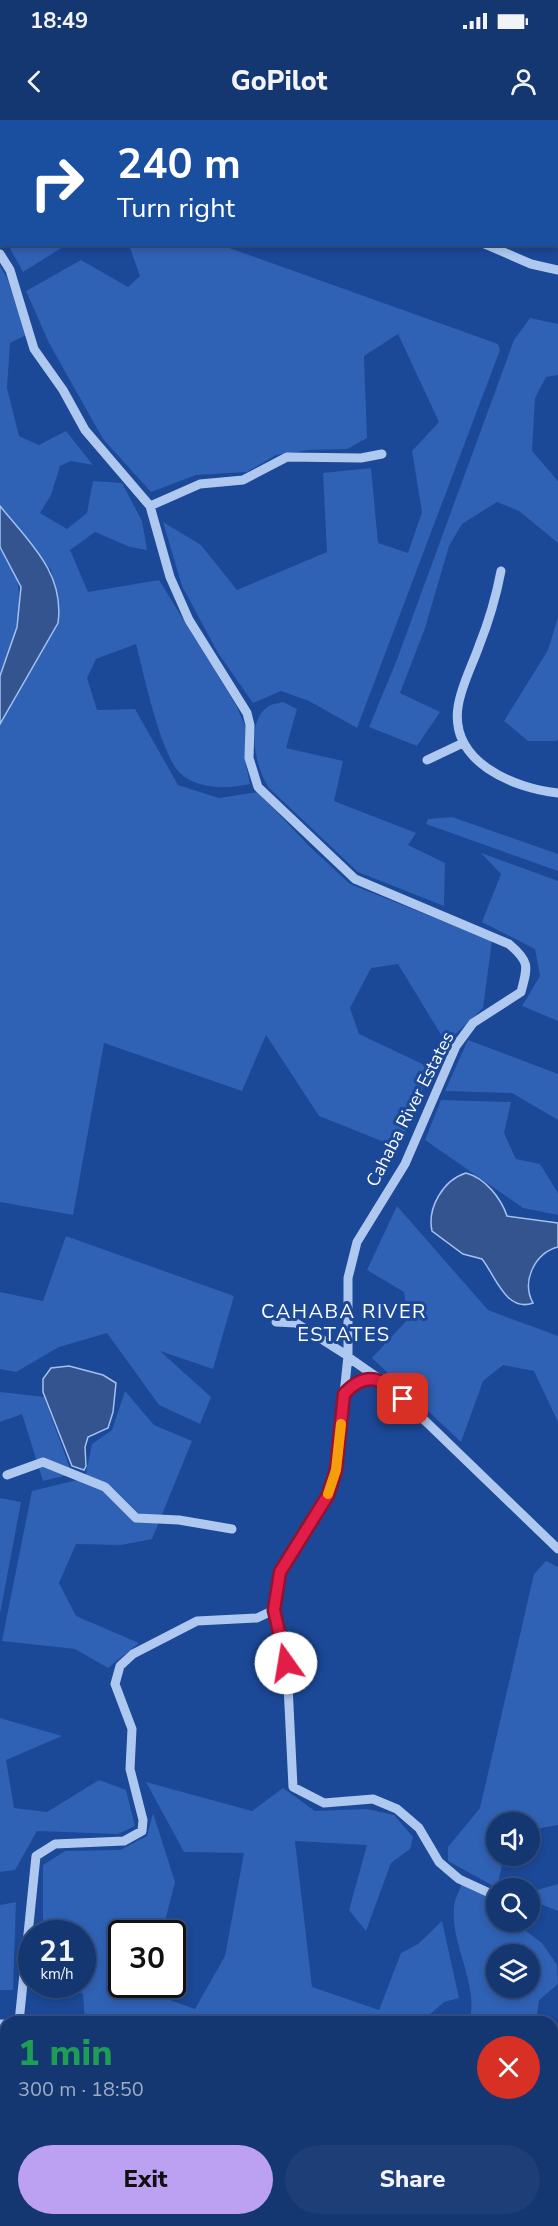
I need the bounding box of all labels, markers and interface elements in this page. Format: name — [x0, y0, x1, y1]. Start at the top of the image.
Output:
text: 18:49 — [30, 6, 88, 36]
text: GoPilot — [231, 63, 327, 100]
icon: back — [18, 65, 51, 98]
icon: person — [507, 65, 540, 98]
text: 240 m — [117, 136, 241, 193]
icon: right — [18, 144, 96, 222]
text: Turn right — [117, 190, 235, 227]
street label: Cahaba River Estates — [360, 1027, 460, 1191]
district label: CAHABA RIVER ESTATES — [261, 1298, 427, 1348]
pin — [377, 1373, 428, 1424]
icon: arrive — [386, 1382, 419, 1415]
position arrow — [254, 1631, 318, 1695]
map controls — [486, 1812, 540, 1998]
button: sound — [486, 1812, 540, 1866]
button: search — [486, 1878, 540, 1932]
speed limit sign: 30 — [108, 1920, 186, 1998]
text: 21 — [39, 1931, 75, 1972]
button: layers — [486, 1944, 540, 1998]
text: km/h — [40, 1964, 74, 1984]
text: 1 min — [18, 2029, 113, 2078]
button: close — [477, 2036, 540, 2099]
text: 300 m · 18:50 — [18, 2076, 144, 2103]
button: Exit — [18, 2145, 273, 2214]
button: Share — [285, 2145, 540, 2214]

